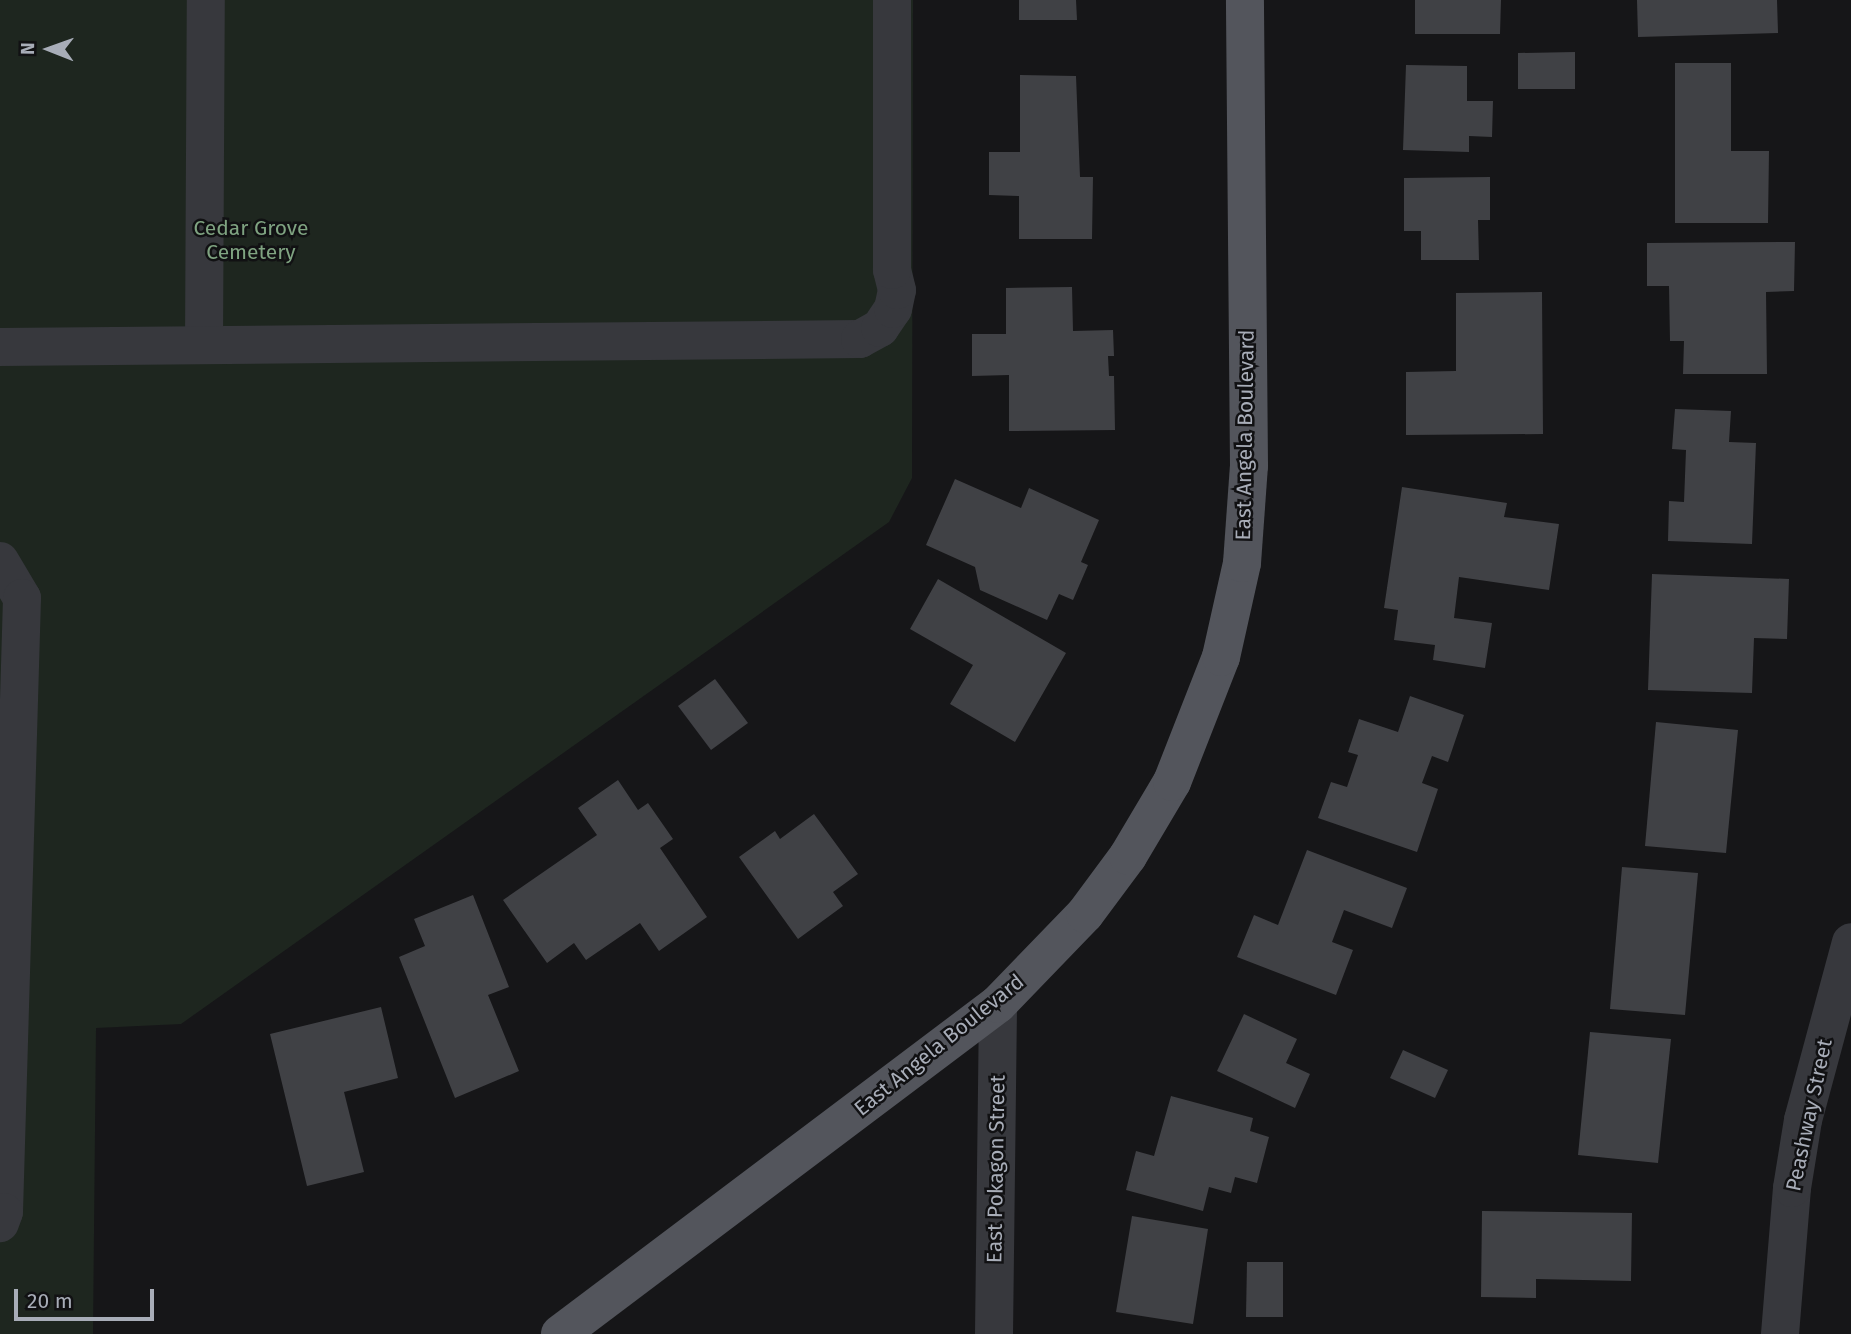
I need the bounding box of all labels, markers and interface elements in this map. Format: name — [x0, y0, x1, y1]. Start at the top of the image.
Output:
north arrow — [14, 14, 84, 84]
text: N — [16, 42, 39, 55]
park label: Cedar Grove Cemetery — [193, 215, 309, 265]
street label: East Angela Boulevard — [1231, 329, 1259, 541]
street label: East Angela Boulevard — [849, 969, 1029, 1121]
street label: Peashway Street — [1781, 1037, 1837, 1193]
street label: East Pokagon Street — [982, 1075, 1010, 1263]
scale bar — [18, 1274, 158, 1318]
text: 20 m — [27, 1288, 73, 1314]

